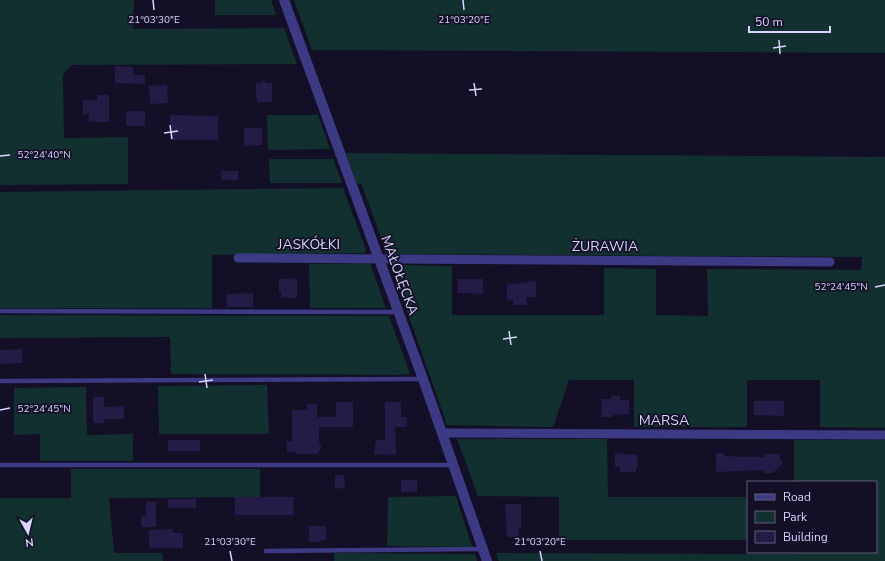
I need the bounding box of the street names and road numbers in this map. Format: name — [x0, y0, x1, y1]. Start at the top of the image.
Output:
street label: MAŁOŁĘCKA — [376, 233, 423, 318]
street label: JASKÓŁKI — [277, 235, 340, 254]
street label: ŻURAWIA — [572, 237, 638, 256]
street label: MARSA — [639, 411, 689, 430]

